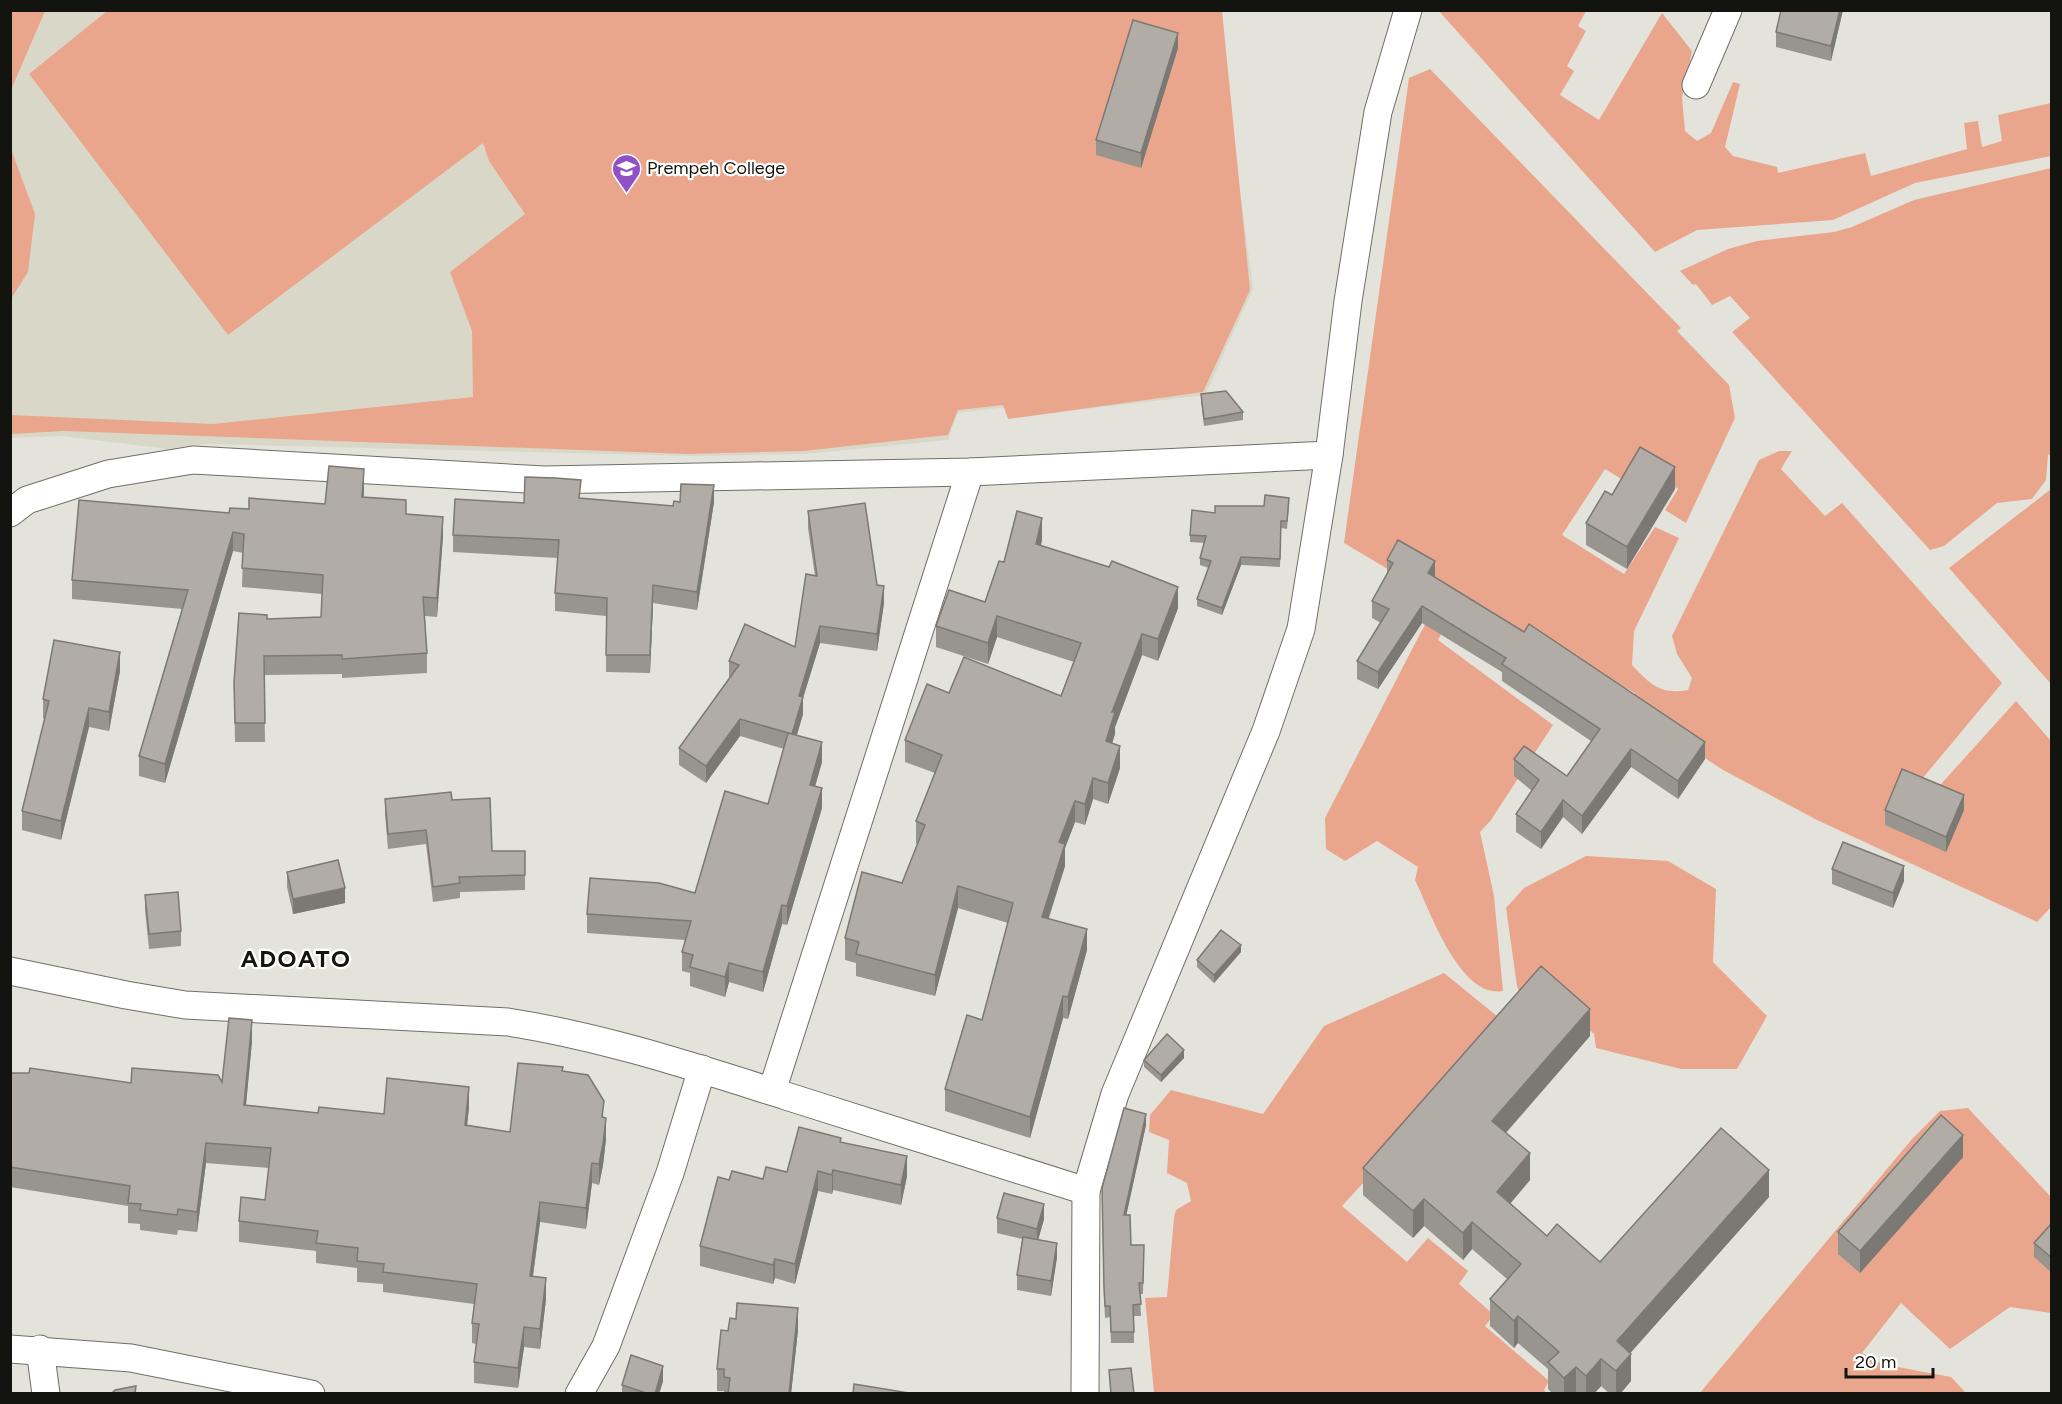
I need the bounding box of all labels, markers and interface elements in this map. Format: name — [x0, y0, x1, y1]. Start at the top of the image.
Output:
school or university icon: Prempeh College — [610, 152, 642, 194]
place label: Prempeh College — [647, 157, 785, 179]
district label: ADOATO — [241, 944, 351, 973]
scale bar — [1846, 1341, 1933, 1379]
text: 20 m — [1855, 1351, 1896, 1373]

